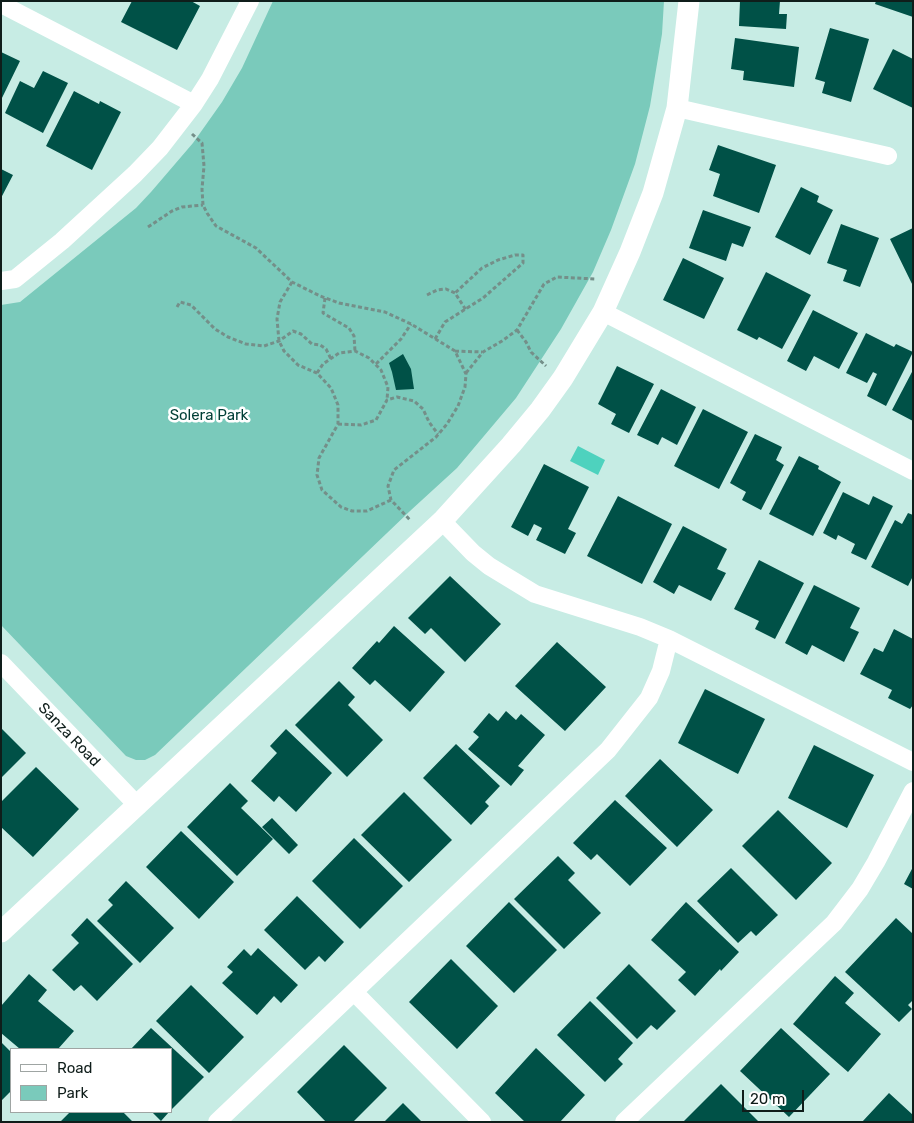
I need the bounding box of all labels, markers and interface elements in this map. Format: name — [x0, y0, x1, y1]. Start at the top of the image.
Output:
park label: Solera Park — [170, 407, 248, 425]
street label: Sanza Road — [34, 699, 104, 771]
legend — [10, 1048, 172, 1113]
text: Road — [57, 1059, 93, 1077]
scale bar — [744, 1080, 806, 1112]
text: Park — [57, 1084, 88, 1102]
text: 20 m — [750, 1090, 785, 1108]

